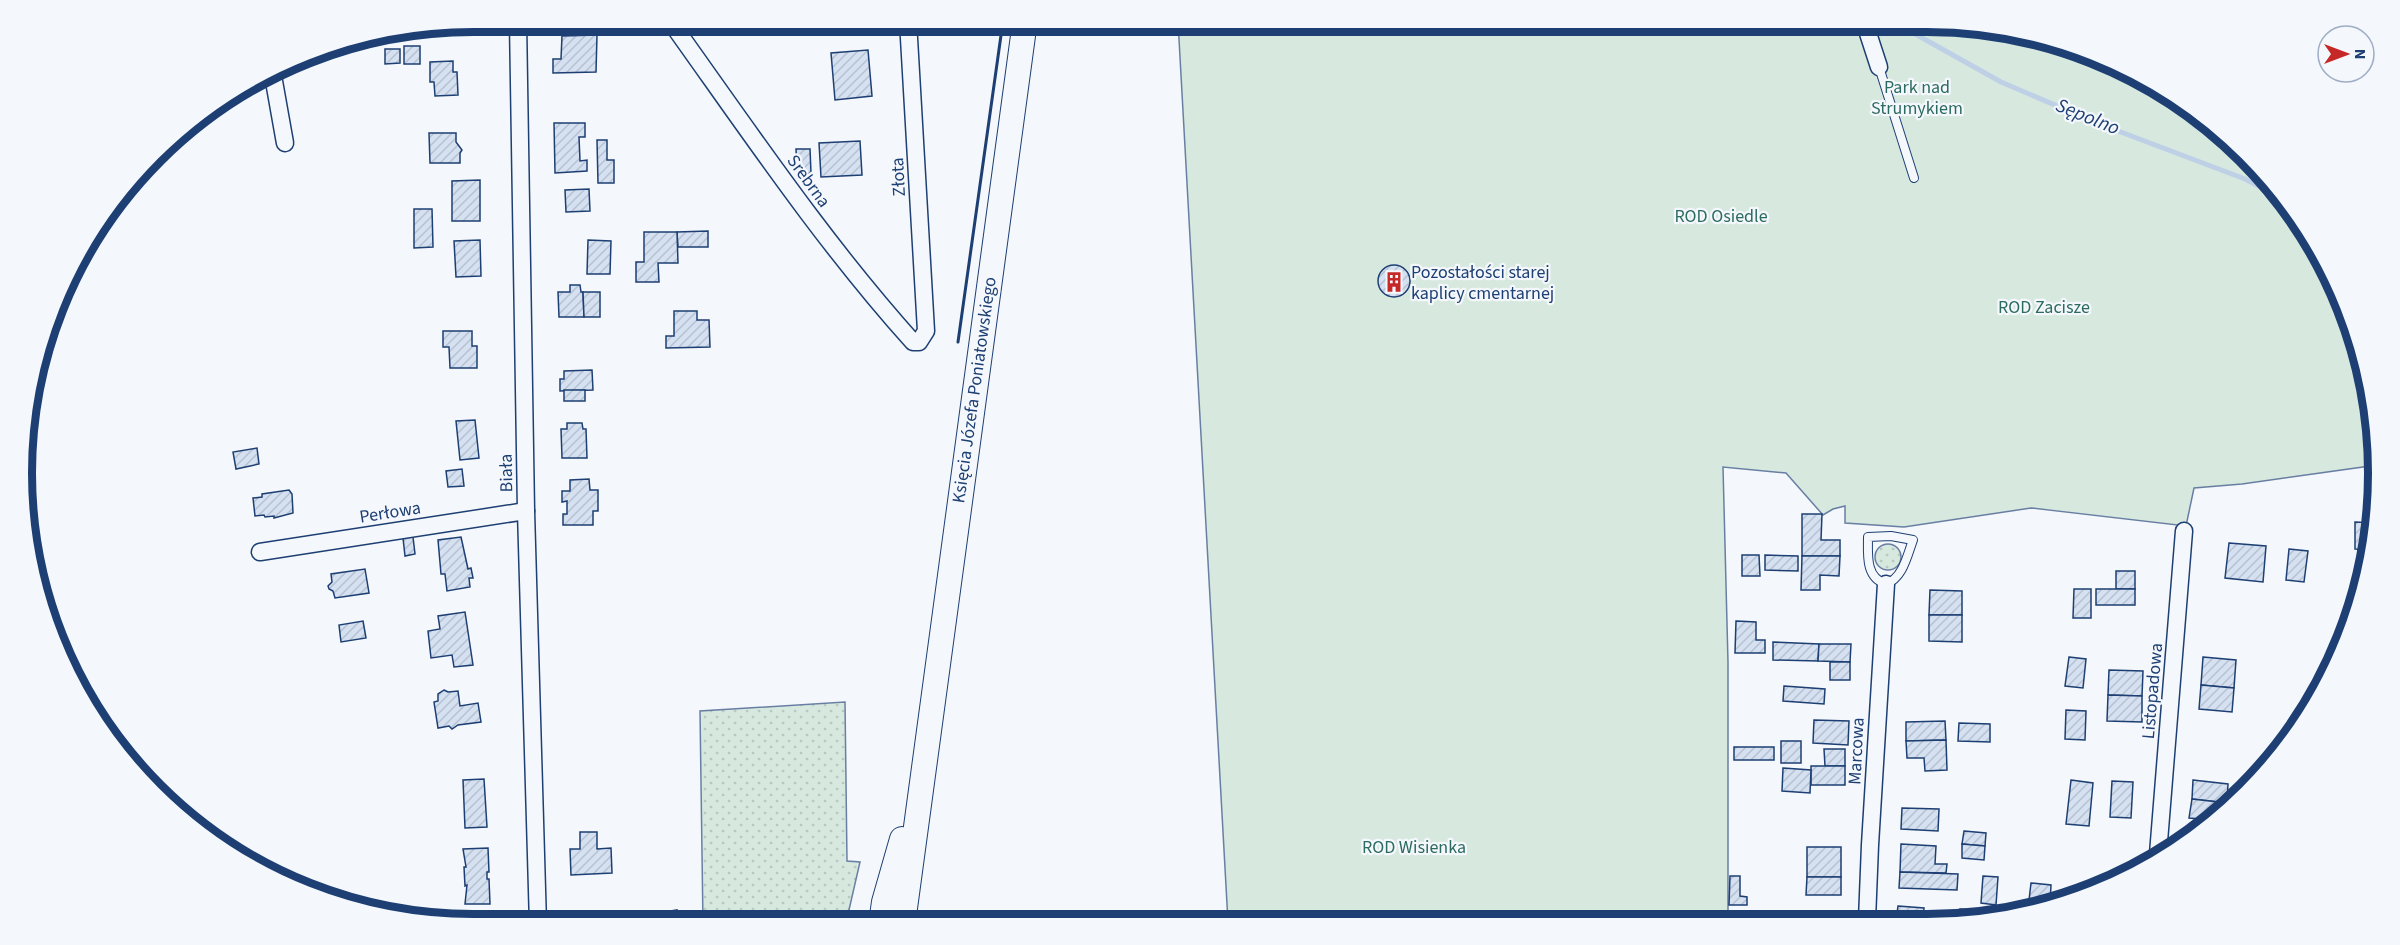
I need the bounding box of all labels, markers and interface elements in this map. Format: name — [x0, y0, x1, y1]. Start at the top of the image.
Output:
north arrow — [2316, 24, 2376, 84]
text: N — [2349, 49, 2371, 59]
park label: Park nad Strumykiem — [1871, 75, 1963, 121]
water label: Sępolno — [2052, 91, 2124, 142]
street label: Srebrna — [781, 150, 836, 213]
street label: Złota — [885, 157, 912, 197]
park label: ROD Osiedle — [1674, 204, 1768, 229]
place label: Pozostałości starej kaplicy cmentarnej — [1411, 260, 1554, 306]
building icon: Pozostałości starej kaplicy cmentarnej — [1382, 270, 1406, 294]
street label: Księcia Józefa Poniatowskiego — [946, 275, 1003, 505]
park label: ROD Zacisze — [1998, 295, 2090, 320]
street label: Biała — [494, 454, 519, 492]
street label: Perłowa — [358, 495, 423, 530]
street label: Listopadowa — [2136, 642, 2169, 740]
street label: Marcowa — [1842, 717, 1871, 785]
park label: ROD Wisienka — [1362, 835, 1466, 860]

